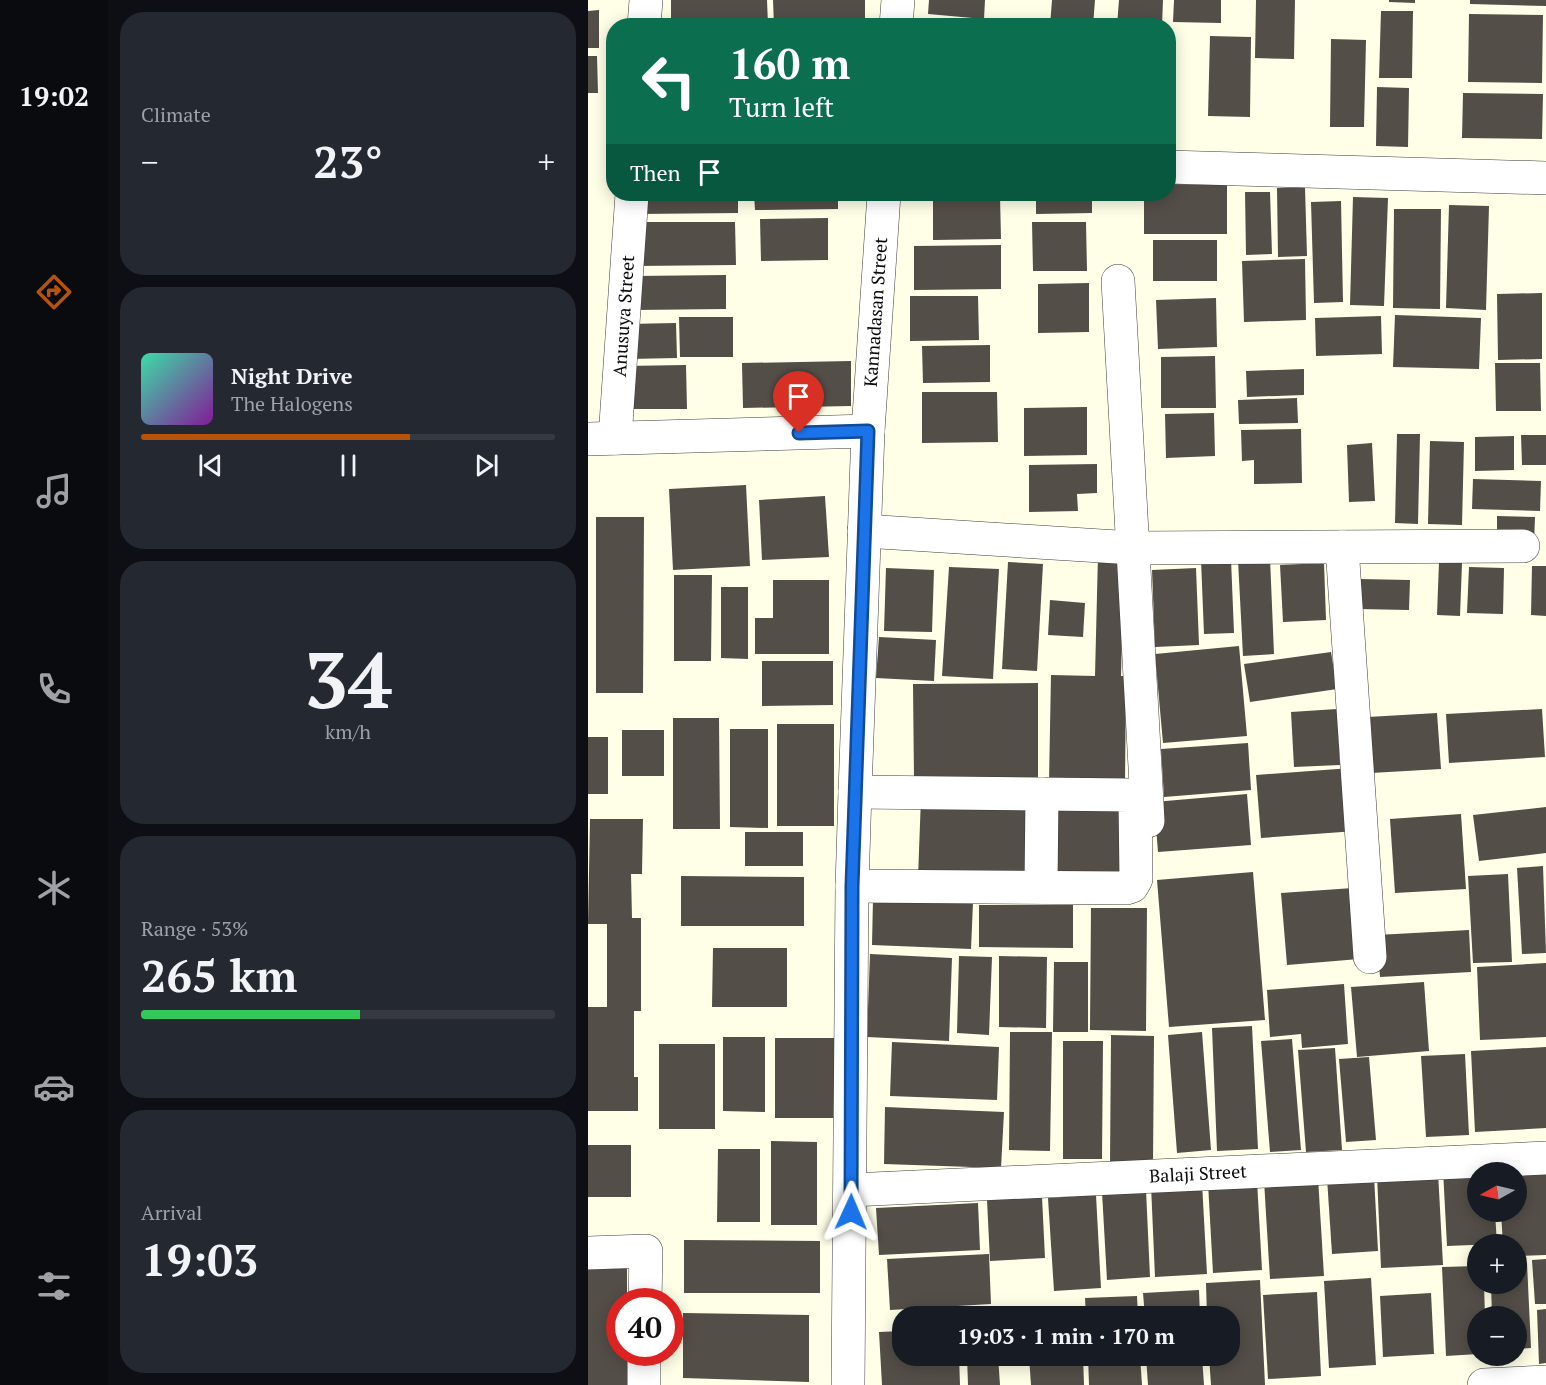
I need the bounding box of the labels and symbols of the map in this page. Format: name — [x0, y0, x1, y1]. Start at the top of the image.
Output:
street label: Kannadasan Street — [858, 236, 892, 388]
street label: Anusuya Street — [607, 254, 639, 378]
pin — [773, 371, 824, 433]
street label: Balaji Street — [1149, 1158, 1248, 1188]
north arrow — [1467, 1162, 1527, 1222]
position arrow — [819, 1180, 883, 1244]
speed limit sign: 40 — [606, 1288, 684, 1366]

